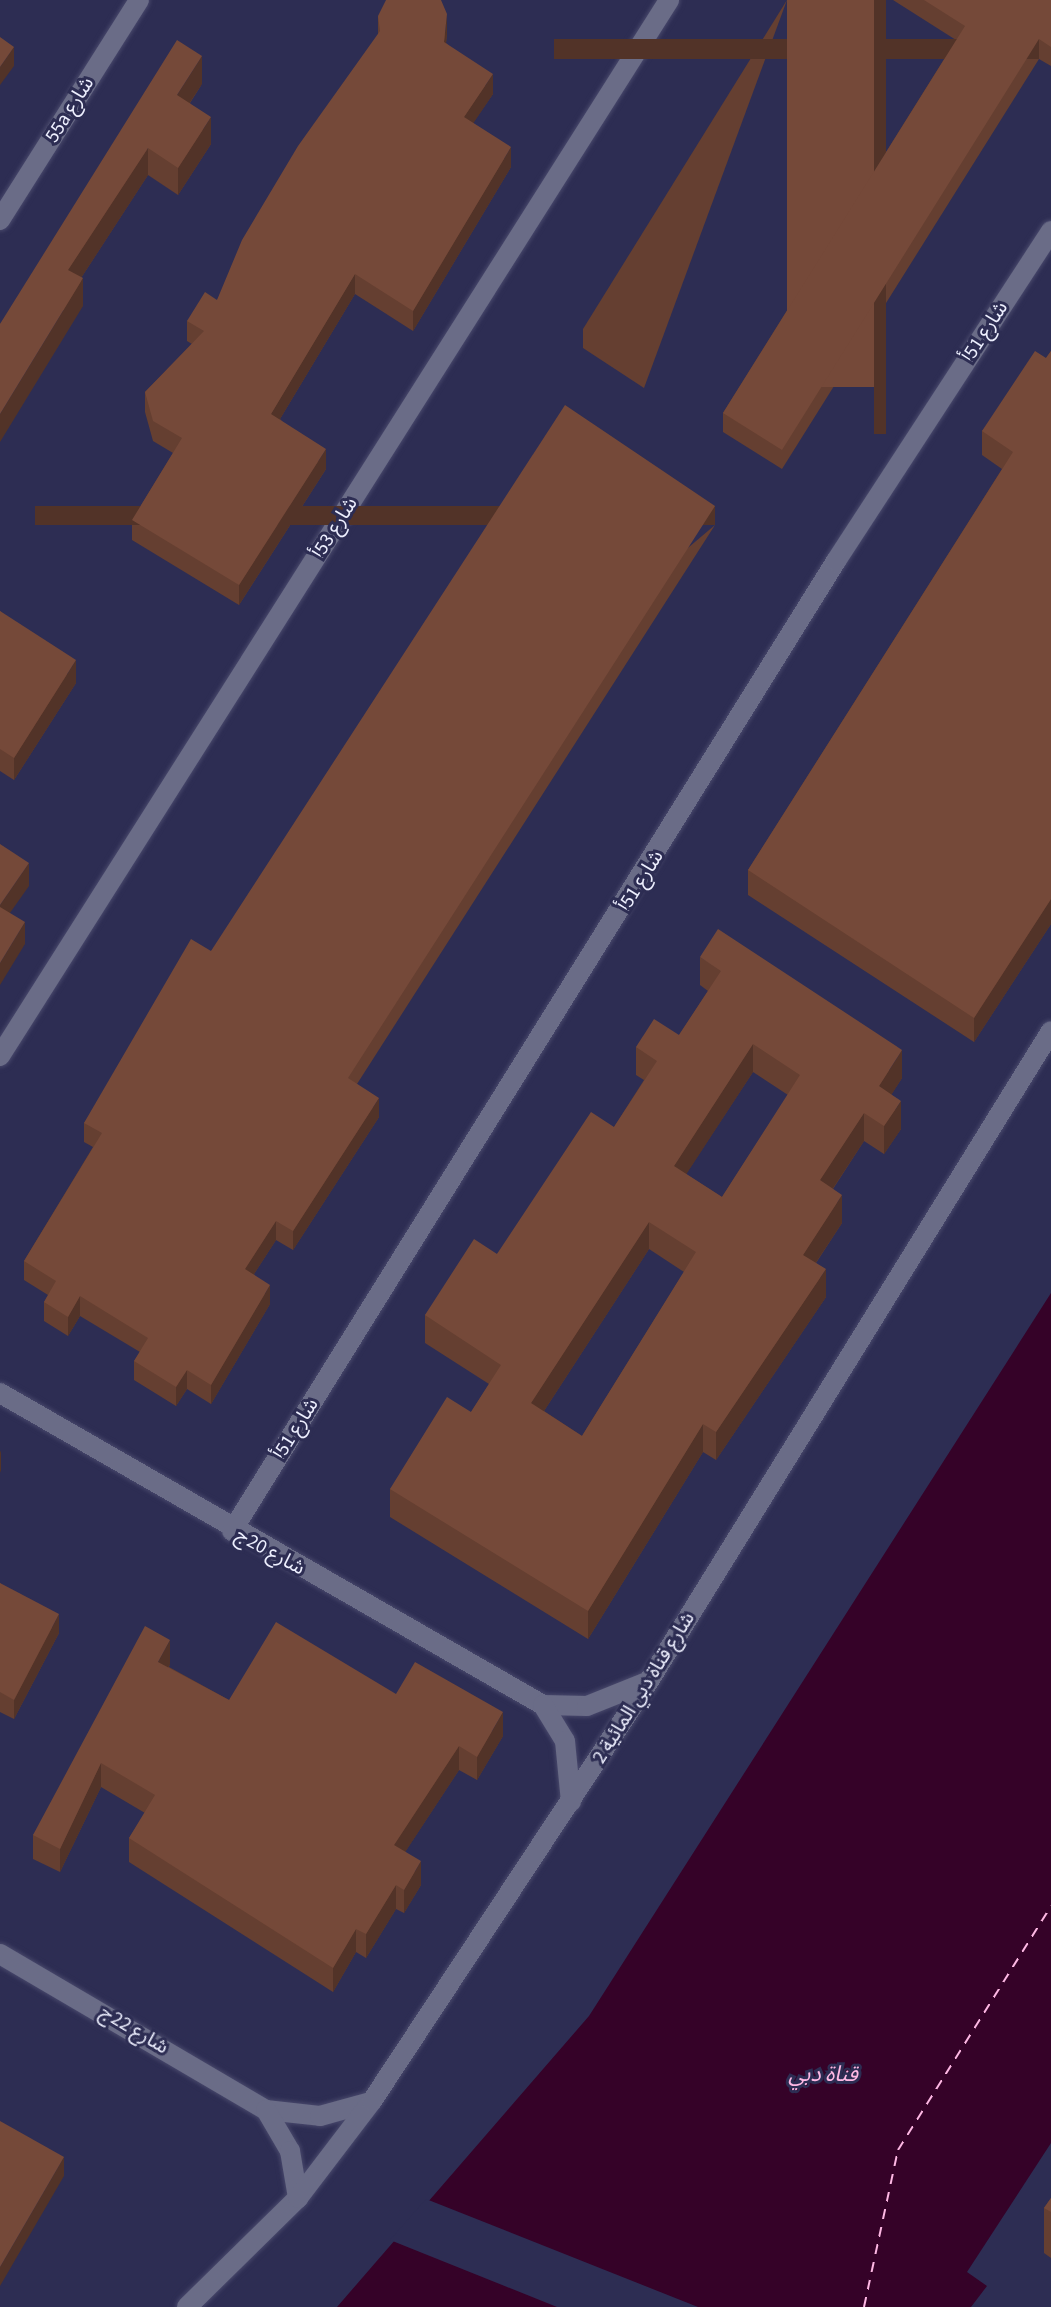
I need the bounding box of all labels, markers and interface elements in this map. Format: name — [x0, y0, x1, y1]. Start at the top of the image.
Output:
street label: 55a شارع — [40, 73, 100, 147]
street label: شارع 51أ — [957, 297, 1013, 367]
street label: شارع 53أ — [307, 493, 363, 563]
street label: شارع 51أ — [613, 846, 669, 916]
street label: شارع 51أ — [268, 1394, 324, 1464]
street label: شارع 20ج — [231, 1523, 309, 1581]
street label: شارع قناة دبي المائية 2 — [588, 1608, 700, 1768]
street label: شارع 22ج — [95, 2000, 173, 2060]
water label: قناة دبي — [788, 2062, 858, 2088]

